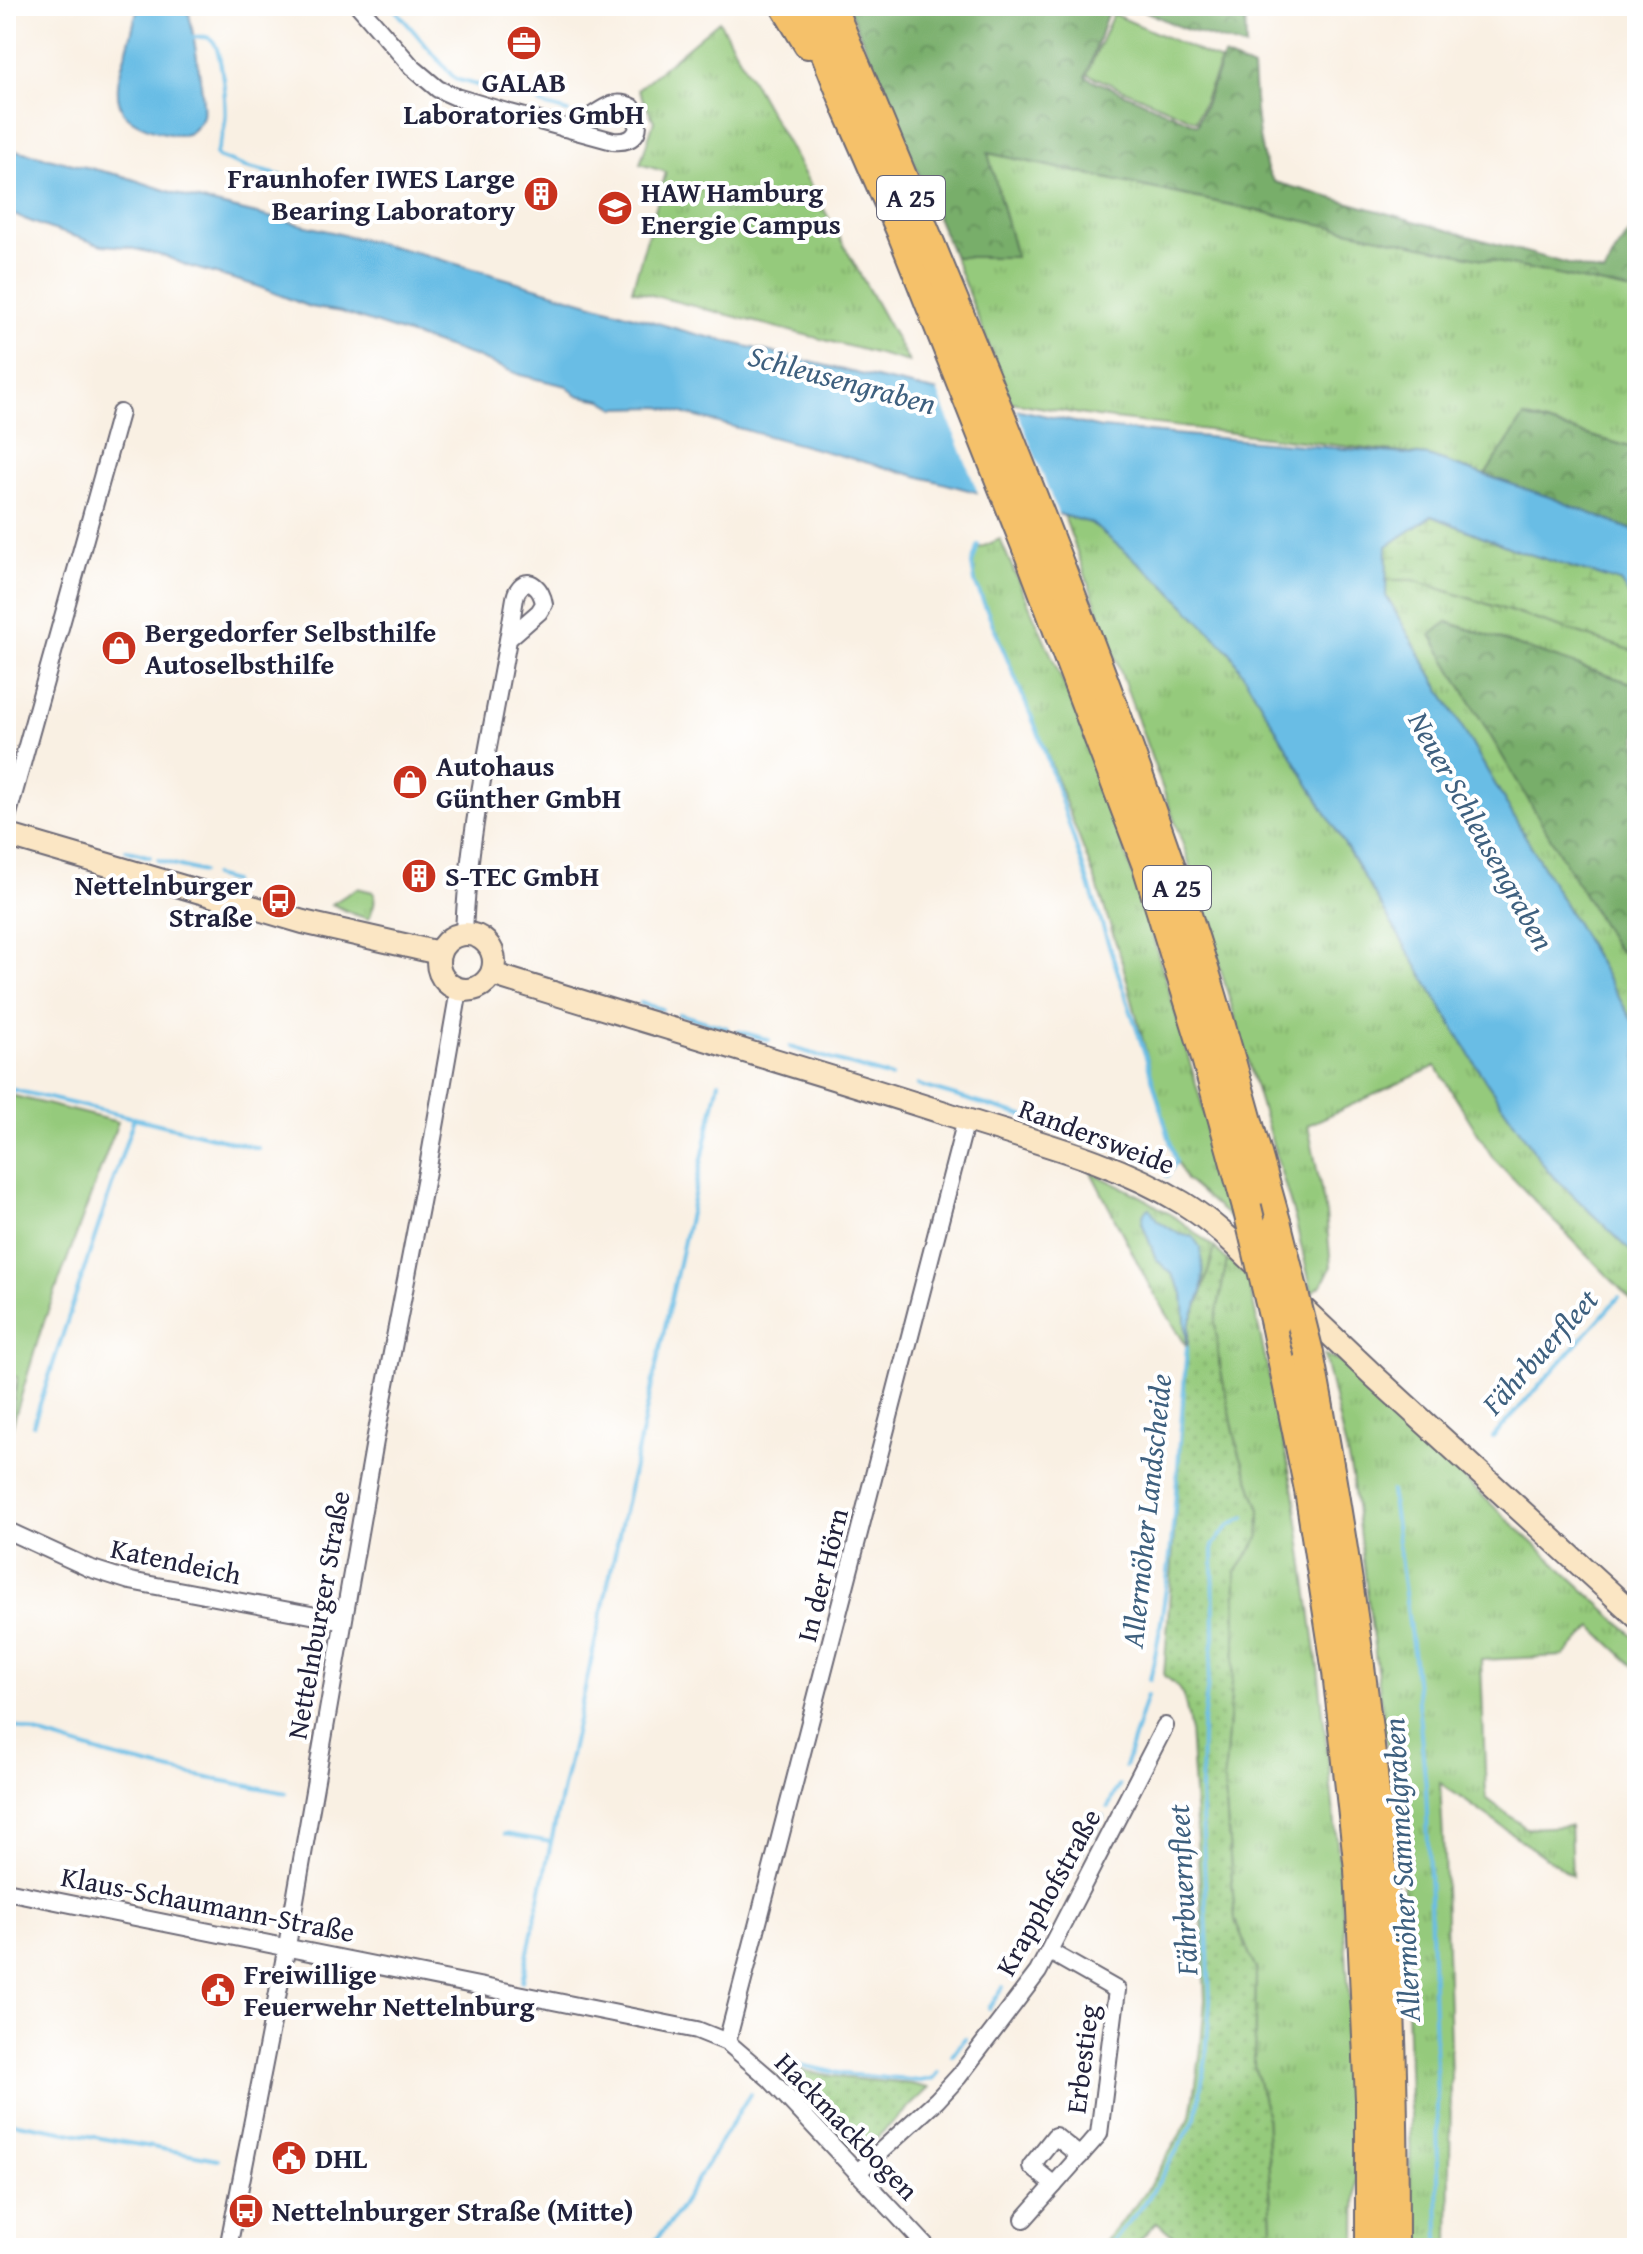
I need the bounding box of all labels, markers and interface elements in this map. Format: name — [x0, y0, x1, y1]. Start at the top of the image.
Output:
office icon: GALAB Laboratories GmbH — [505, 24, 543, 62]
place label: GALAB Laboratories GmbH — [404, 61, 644, 134]
place label: Fraunhofer IWES Large Bearing Laboratory — [228, 157, 516, 230]
place label: HAW Hamburg Energie Campus — [641, 171, 841, 244]
building icon: Fraunhofer IWES Large Bearing Laboratory — [522, 175, 560, 213]
road number: A 25 — [877, 176, 945, 220]
school or university icon: HAW Hamburg Energie Campus — [596, 189, 634, 227]
water label: Schleusengraben — [744, 333, 941, 425]
place label: Bergedorfer Selbsthilfe Autoselbsthilfe — [145, 611, 436, 684]
shop icon: Bergedorfer Selbsthilfe Autoselbsthilfe — [100, 629, 138, 667]
water label: Neuer Schleusengraben — [1397, 702, 1566, 958]
place label: Autohaus Günther GmbH — [436, 745, 621, 818]
shop icon: Autohaus Günther GmbH — [391, 763, 429, 801]
place label: S-TEC GmbH — [445, 855, 599, 896]
building icon: S-TEC GmbH — [400, 857, 438, 895]
place label: Nettelnburger Straße — [75, 864, 253, 937]
road number: A 25 — [1143, 866, 1211, 910]
bus stop icon: Nettelnburger Straße — [260, 882, 298, 920]
street label: Randersweide — [1013, 1087, 1181, 1184]
water label: Fährbuerfleet — [1470, 1278, 1608, 1425]
water label: Allermöher Landscheide — [1110, 1372, 1182, 1651]
street label: Nettelnburger Straße — [275, 1488, 360, 1742]
street label: In der Hörn — [785, 1503, 858, 1646]
street label: Katendeich — [107, 1527, 245, 1594]
water label: Allermöher Sammelgraben — [1371, 1717, 1431, 2024]
street label: Krapphofstraße — [985, 1801, 1110, 1983]
water label: Fährbuernfleet — [1156, 1803, 1209, 1978]
street label: Klaus-Schaumann-Straße — [58, 1855, 358, 1952]
place label: Freiwillige Feuerwehr Nettelnburg — [244, 1953, 535, 2026]
public building icon: Freiwillige Feuerwehr Nettelnburg — [199, 1971, 237, 2009]
street label: Erbestieg — [1054, 2002, 1109, 2116]
street label: Hackmackbogen — [766, 2042, 929, 2209]
place label: DHL — [315, 2137, 368, 2178]
public building icon: DHL — [270, 2139, 308, 2177]
place label: Nettelnburger Straße (Mitte) — [272, 2190, 633, 2231]
bus stop icon: Nettelnburger Straße (Mitte) — [227, 2192, 265, 2230]

